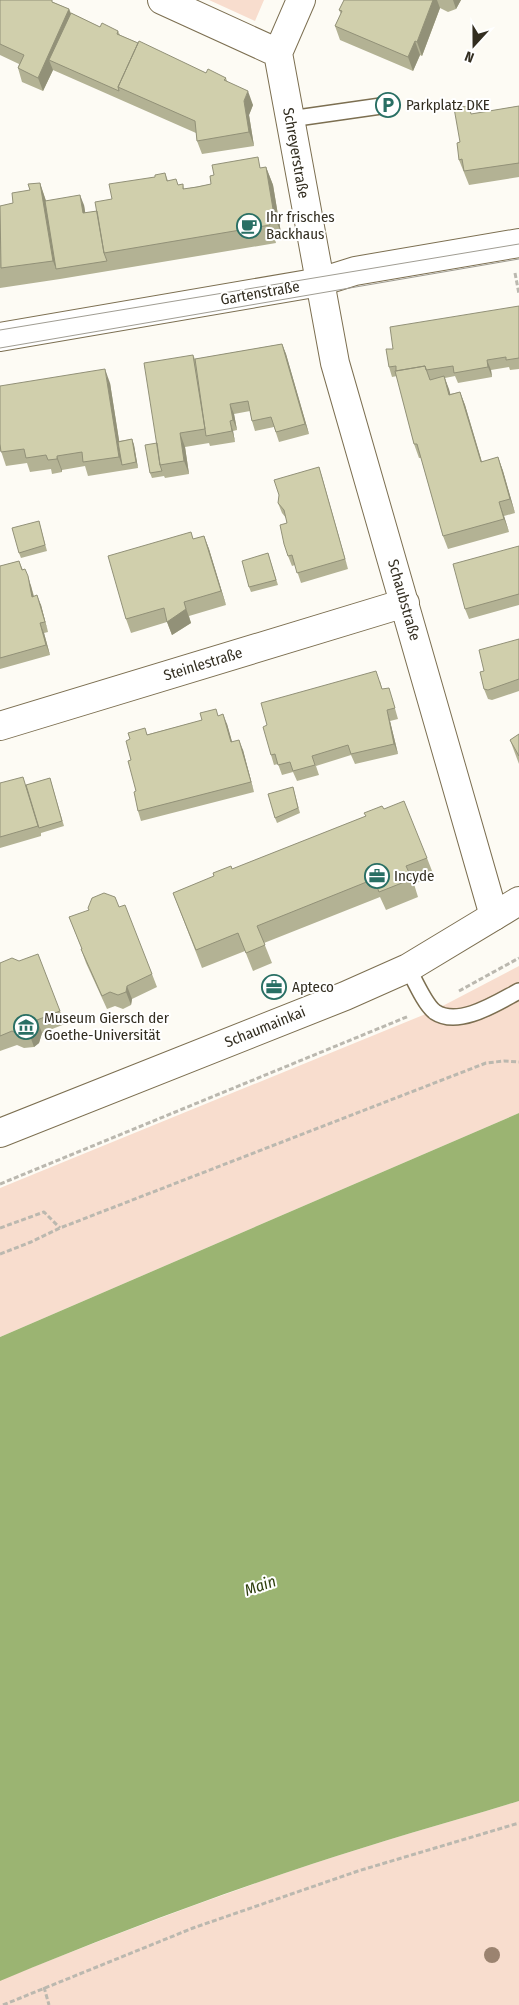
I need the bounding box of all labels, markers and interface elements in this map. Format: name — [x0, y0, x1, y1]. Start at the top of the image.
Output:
north arrow — [449, 20, 499, 70]
text: N — [463, 47, 476, 66]
parking icon: Parkplatz DKE — [375, 92, 401, 118]
place label: Parkplatz DKE — [406, 96, 490, 114]
street label: Schreyerstraße — [279, 106, 313, 200]
place label: Ihr frisches Backhaus — [266, 208, 335, 243]
cafe icon: Ihr frisches Backhaus — [236, 213, 262, 239]
street label: Gartenstraße — [219, 277, 301, 309]
street label: Schaubstraße — [384, 557, 424, 643]
street label: Steinlestraße — [161, 643, 245, 685]
office icon: Incyde — [364, 863, 390, 889]
place label: Incyde — [394, 867, 434, 885]
office icon: Apteco — [261, 974, 287, 1000]
place label: Apteco — [292, 978, 334, 996]
street label: Schaumainkai — [222, 1003, 308, 1051]
place label: Museum Giersch der Goethe-Universität — [44, 1009, 170, 1044]
museum icon: Museum Giersch der Goethe-Universität — [13, 1014, 39, 1040]
water label: Main — [242, 1571, 278, 1600]

